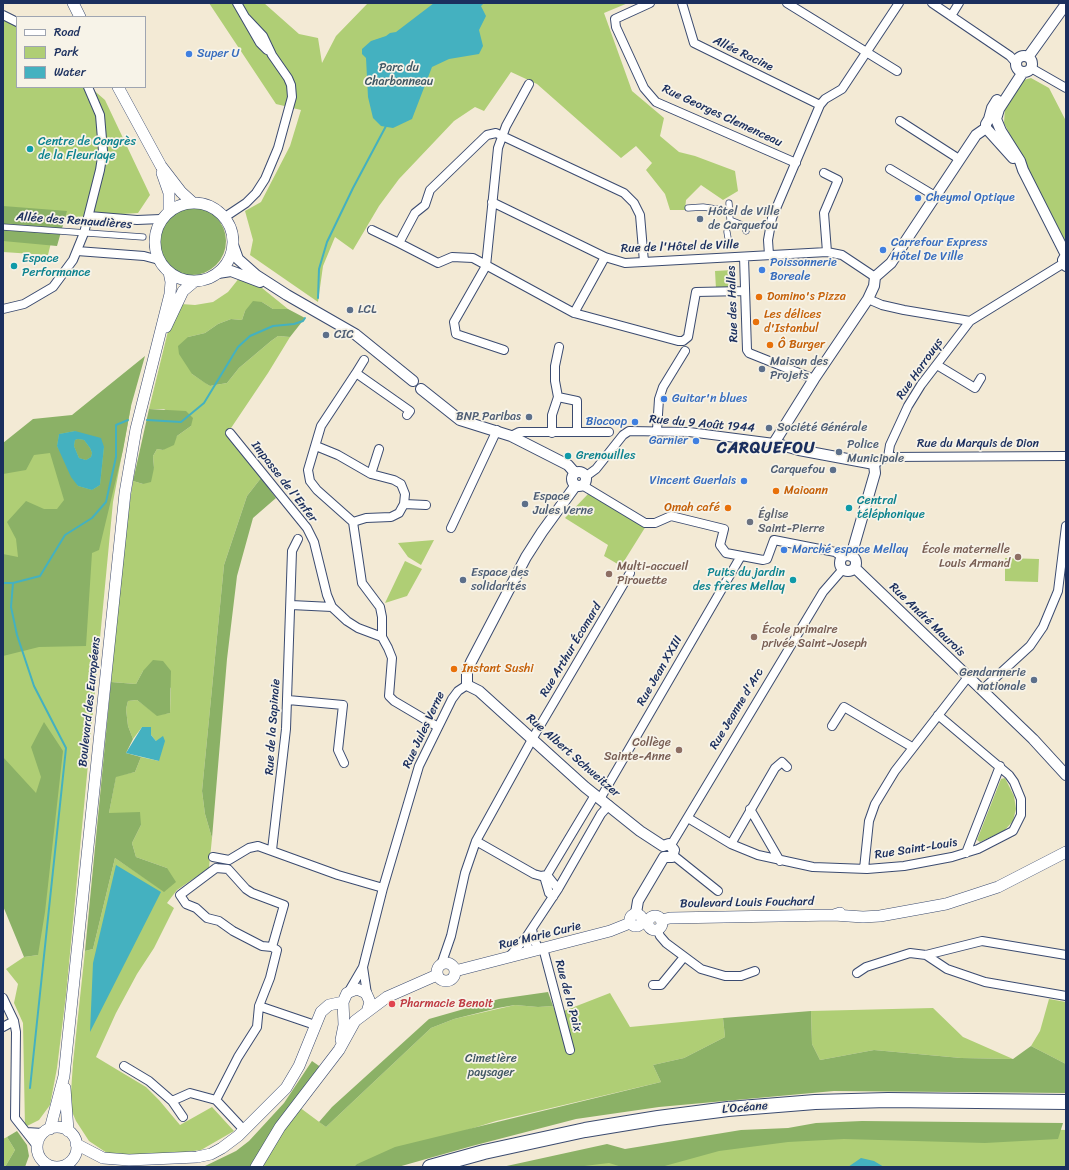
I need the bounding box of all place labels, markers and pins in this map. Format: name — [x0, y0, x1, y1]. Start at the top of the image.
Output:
place label: Super U — [197, 47, 239, 61]
marker: Super U — [184, 49, 194, 59]
place label: Centre de Congrès de la Fleuriaye — [38, 135, 136, 163]
marker: Centre de Congrès de la Fleuriaye — [25, 144, 35, 154]
place label: Cheymol Optique — [926, 191, 1015, 205]
marker: Cheymol Optique — [913, 193, 923, 203]
place label: Hôtel de Ville de Carquefou — [708, 205, 780, 233]
marker: Hôtel de Ville de Carquefou — [695, 214, 705, 224]
place label: Carrefour Express Hôtel De Ville — [891, 236, 987, 264]
marker: Carrefour Express Hôtel De Ville — [878, 245, 888, 255]
place label: Espace Performance — [22, 252, 90, 280]
place label: Poissonnerie Boreale — [770, 256, 837, 284]
marker: Espace Performance — [9, 261, 19, 271]
marker: Poissonnerie Boreale — [757, 265, 767, 275]
place label: Domino's Pizza — [767, 290, 846, 304]
marker: Domino's Pizza — [754, 292, 764, 302]
place label: LCL — [358, 303, 377, 317]
marker: LCL — [345, 305, 355, 315]
place label: Les délices d'Istanbul — [764, 308, 821, 336]
marker: Les délices d'Istanbul — [751, 317, 761, 327]
place label: CIC — [334, 328, 354, 342]
marker: CIC — [321, 330, 331, 340]
place label: Ô Burger — [778, 338, 825, 352]
marker: Ô Burger — [765, 340, 775, 350]
place label: Maison des Projets — [770, 355, 828, 383]
marker: Maison des Projets — [757, 364, 767, 374]
place label: Guitar'n blues — [672, 392, 747, 406]
marker: Guitar'n blues — [659, 394, 669, 404]
place label: BNP Paribas — [456, 410, 521, 424]
marker: BNP Paribas — [524, 412, 534, 422]
place label: Biocoop — [586, 415, 627, 429]
marker: Biocoop — [630, 417, 640, 427]
place label: Société Générale — [777, 421, 867, 435]
marker: Société Générale — [764, 423, 774, 433]
place label: Garnier — [649, 434, 688, 448]
marker: Garnier — [691, 436, 701, 446]
place label: Police Municipale — [847, 438, 904, 466]
marker: Police Municipale — [834, 447, 844, 457]
place label: Grenouilles — [576, 449, 635, 463]
marker: Grenouilles — [563, 451, 573, 461]
place label: Carquefou — [771, 463, 825, 477]
marker: Carquefou — [828, 465, 838, 475]
place label: Vincent Guerlais — [649, 474, 736, 488]
marker: Vincent Guerlais — [739, 476, 749, 486]
place label: Maioann — [784, 484, 828, 498]
marker: Maioann — [771, 486, 781, 496]
place label: Espace Jules Verne — [533, 490, 593, 518]
place label: Central téléphonique — [857, 494, 925, 522]
marker: Espace Jules Verne — [520, 499, 530, 509]
place label: Omah café — [664, 501, 720, 515]
marker: Omah café — [723, 503, 733, 513]
marker: Central téléphonique — [844, 503, 854, 513]
place label: Église Saint-Pierre — [758, 508, 825, 536]
marker: Église Saint-Pierre — [745, 517, 755, 527]
place label: Marché espace Mellay — [792, 543, 908, 557]
place label: École maternelle Louis Armand — [922, 543, 1010, 571]
marker: Marché espace Mellay — [779, 545, 789, 555]
marker: École maternelle Louis Armand — [1013, 552, 1023, 562]
place label: Multi-accueil Pirouette — [617, 560, 688, 588]
place label: Espace des solidarités — [471, 566, 529, 594]
place label: Puits du jardin des frères Mellay — [693, 566, 785, 594]
marker: Multi-accueil Pirouette — [604, 569, 614, 579]
marker: Espace des solidarités — [458, 575, 468, 585]
marker: Puits du jardin des frères Mellay — [788, 575, 798, 585]
place label: École primaire privée Saint-Joseph — [762, 623, 867, 651]
marker: École primaire privée Saint-Joseph — [749, 632, 759, 642]
place label: Instant Sushi — [462, 662, 534, 676]
marker: Instant Sushi — [449, 664, 459, 674]
place label: Gendarmerie nationale — [959, 666, 1026, 694]
marker: Gendarmerie nationale — [1029, 675, 1039, 685]
place label: Collège Sainte-Anne — [604, 736, 671, 764]
marker: Collège Sainte-Anne — [674, 745, 684, 755]
place label: Pharmacie Benoit — [400, 997, 493, 1011]
marker: Pharmacie Benoit — [387, 999, 397, 1009]

